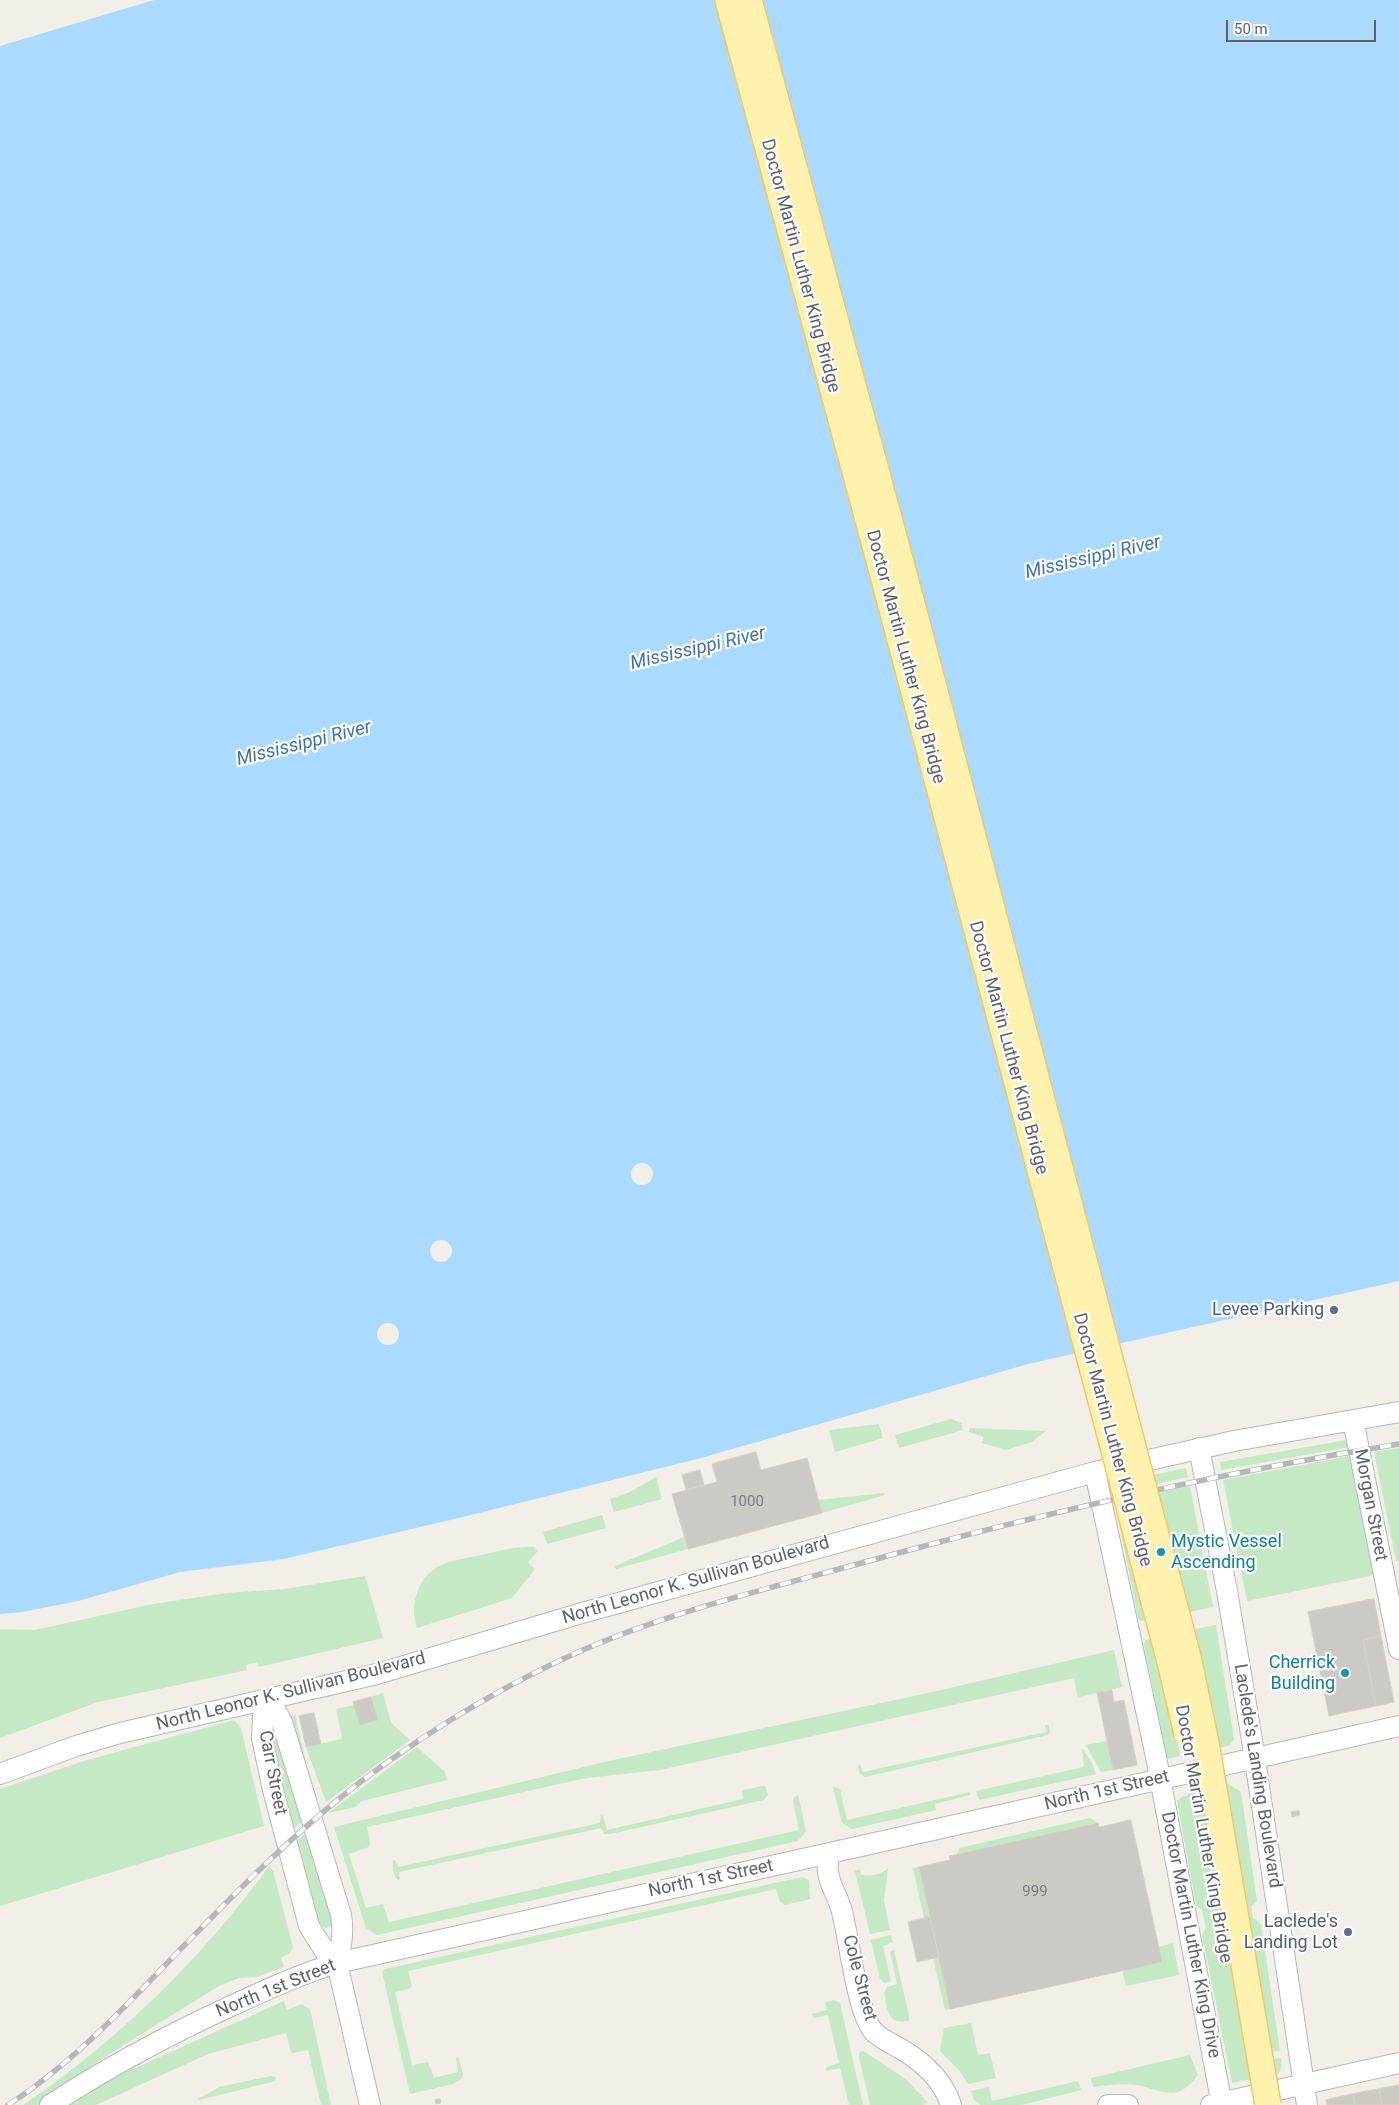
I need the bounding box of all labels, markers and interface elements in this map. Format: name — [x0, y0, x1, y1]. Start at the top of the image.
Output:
scale bar — [1229, 10, 1379, 42]
text: 50 m — [1234, 20, 1268, 38]
street label: Doctor Martin Luther King Bridge — [756, 137, 844, 395]
street label: Doctor Martin Luther King Bridge — [861, 528, 949, 786]
water label: Mississippi River — [1023, 531, 1163, 585]
water label: Mississippi River — [628, 622, 768, 676]
water label: Mississippi River — [234, 716, 374, 772]
street label: Doctor Martin Luther King Bridge — [964, 919, 1052, 1177]
place label: Levee Parking — [1212, 1299, 1324, 1321]
marker: Levee Parking — [1328, 1304, 1340, 1316]
street label: Doctor Martin Luther King Bridge — [1068, 1311, 1156, 1569]
street label: Morgan Street — [1349, 1447, 1391, 1563]
house number: 1000 — [730, 1493, 764, 1511]
place label: Mystic Vessel Ascending — [1171, 1531, 1282, 1574]
street label: North Leonor K. Sullivan Boulevard — [560, 1532, 832, 1630]
marker: Mystic Vessel Ascending — [1155, 1546, 1167, 1558]
street label: North Leonor K. Sullivan Boulevard — [154, 1648, 428, 1736]
place label: Cherrick Building — [1269, 1652, 1335, 1695]
street label: Laclede's Landing Boulevard — [1229, 1662, 1285, 1890]
marker: Cherrick Building — [1339, 1667, 1351, 1679]
street label: Doctor Martin Luther King Bridge — [1170, 1703, 1236, 1965]
street label: Carr Street — [253, 1729, 291, 1817]
street label: North 1st Street — [1043, 1766, 1171, 1816]
street label: Doctor Martin Luther King Drive — [1155, 1810, 1225, 2060]
street label: North 1st Street — [647, 1855, 775, 1903]
house number: 999 — [1022, 1883, 1048, 1901]
place label: Laclede's Landing Lot — [1244, 1911, 1338, 1954]
marker: Laclede's Landing Lot — [1342, 1926, 1354, 1938]
street label: Cole Street — [837, 1933, 881, 2023]
street label: North 1st Street — [213, 1955, 339, 2023]

